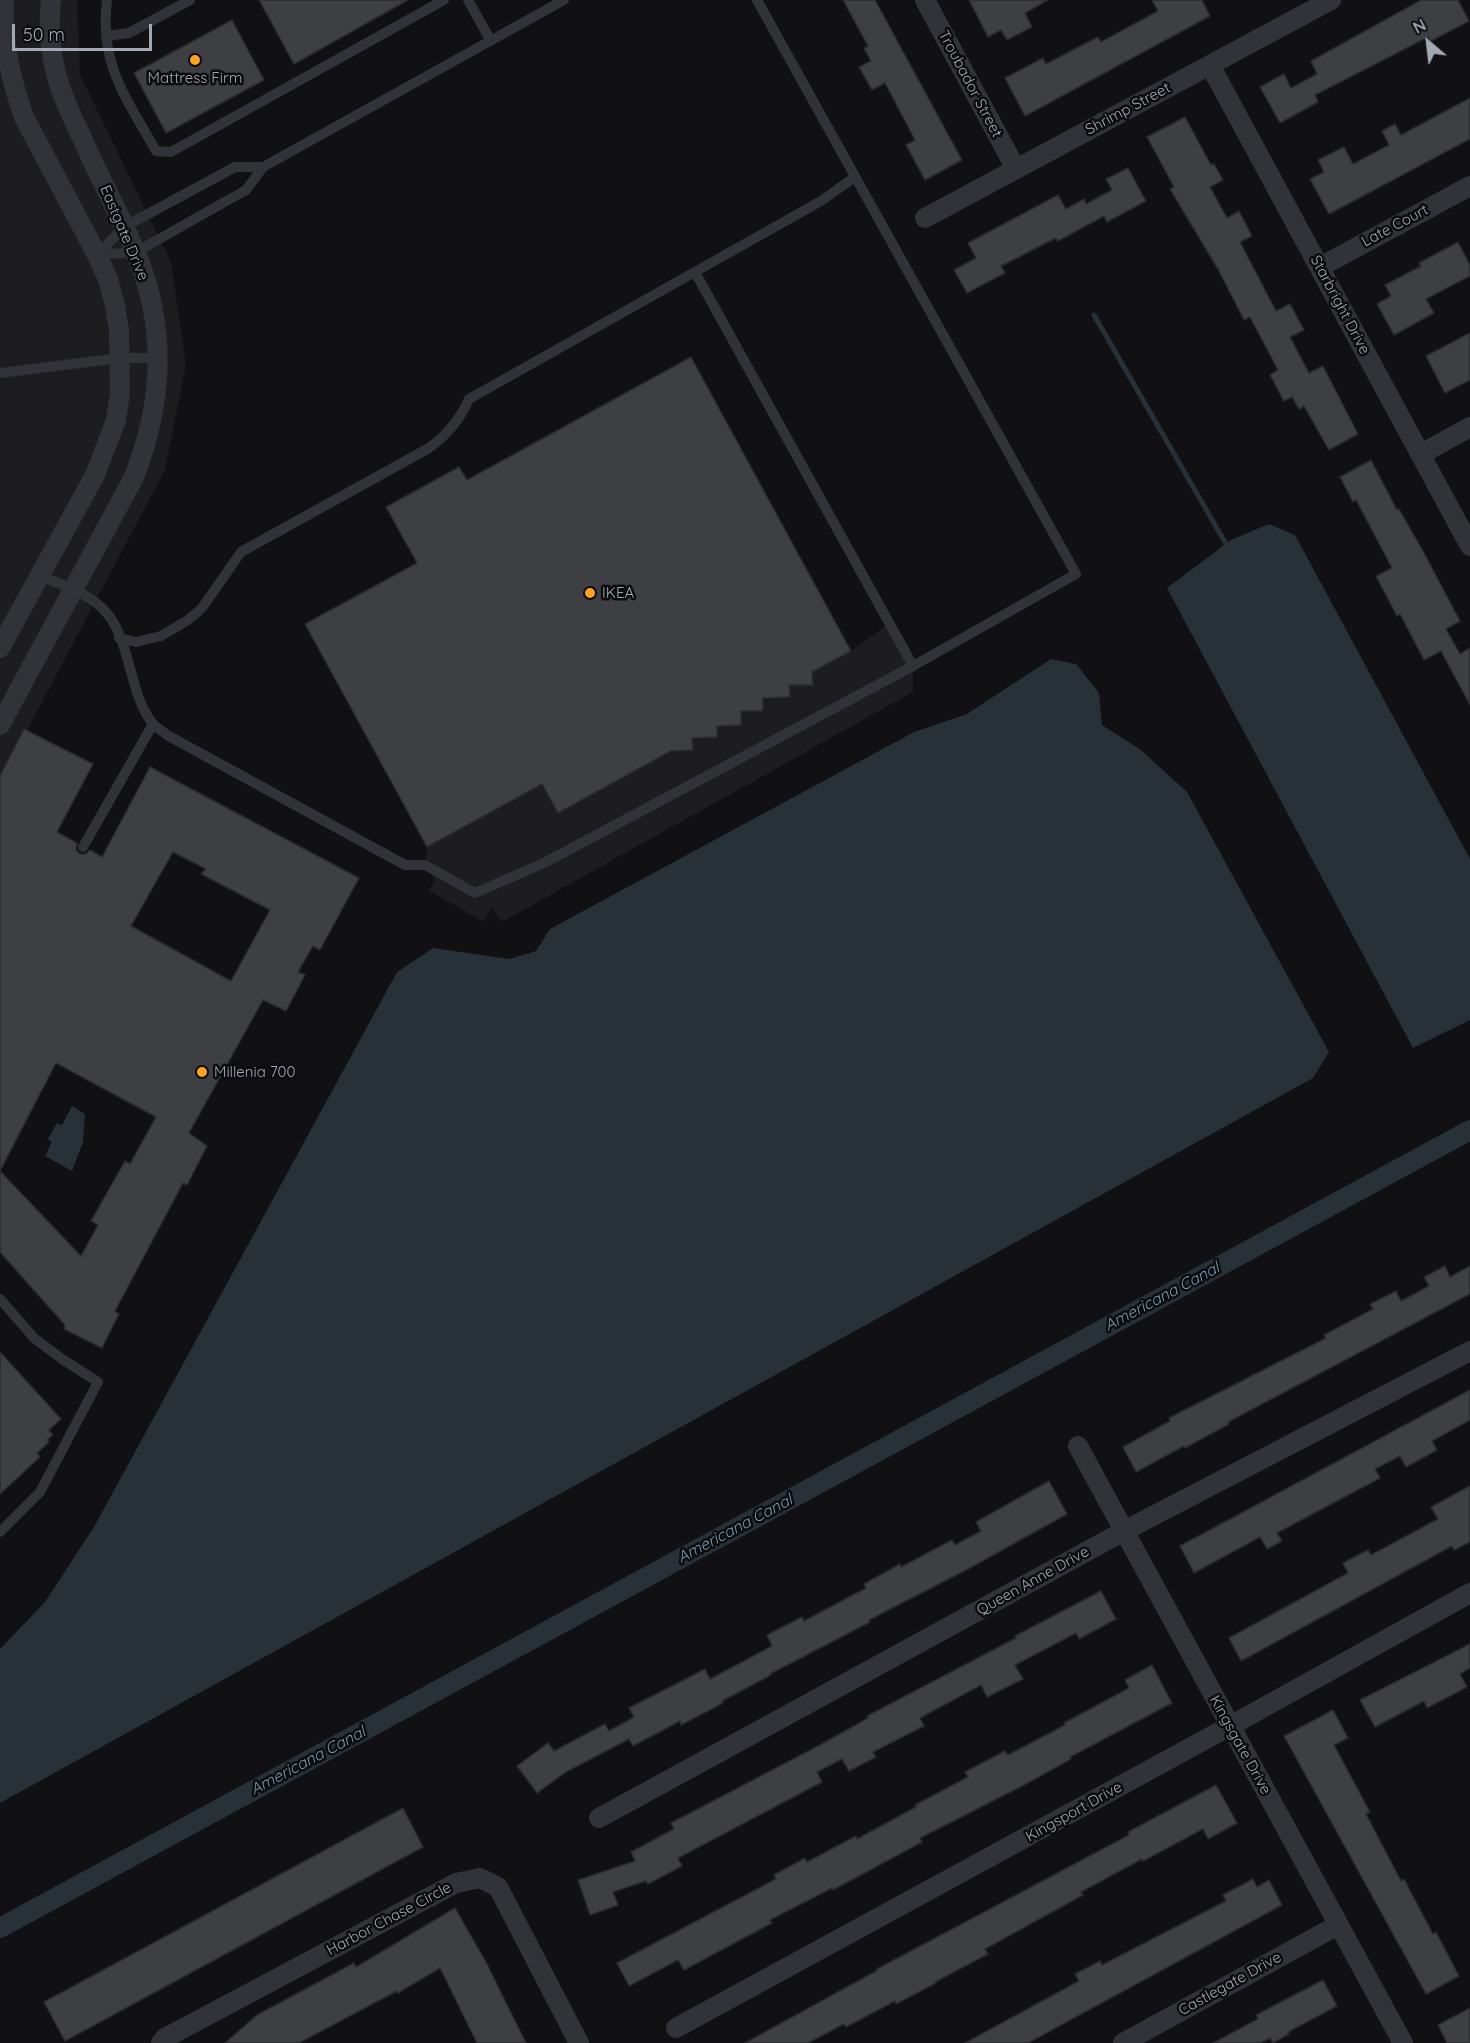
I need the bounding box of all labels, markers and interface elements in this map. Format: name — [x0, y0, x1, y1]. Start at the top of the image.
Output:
scale bar — [15, 12, 154, 50]
north arrow — [1398, 12, 1458, 72]
text: N — [1410, 15, 1429, 38]
text: 50 m — [23, 23, 65, 46]
street label: Troubador Street — [934, 28, 1006, 140]
marker: Mattress Firm — [188, 53, 202, 67]
place label: Mattress Firm — [148, 69, 242, 87]
street label: Shrimp Street — [1082, 79, 1174, 139]
street label: Eastgate Drive — [96, 183, 152, 283]
street label: Late Court — [1359, 201, 1431, 251]
street label: Starbright Drive — [1306, 252, 1374, 358]
place label: IKEA — [602, 584, 634, 602]
marker: IKEA — [583, 586, 597, 600]
place label: Millenia 700 — [214, 1063, 295, 1081]
marker: Millenia 700 — [195, 1065, 209, 1079]
water label: Americana Canal — [1101, 1259, 1223, 1335]
water label: Americana Canal — [674, 1491, 796, 1567]
street label: Queen Anne Drive — [974, 1543, 1092, 1619]
street label: Kingsgate Drive — [1205, 1692, 1275, 1798]
water label: Americana Canal — [247, 1723, 369, 1799]
street label: Kingsport Drive — [1023, 1778, 1125, 1846]
street label: Harbor Chase Circle — [324, 1878, 454, 1960]
street label: Castlegate Drive — [1175, 1948, 1285, 2020]

